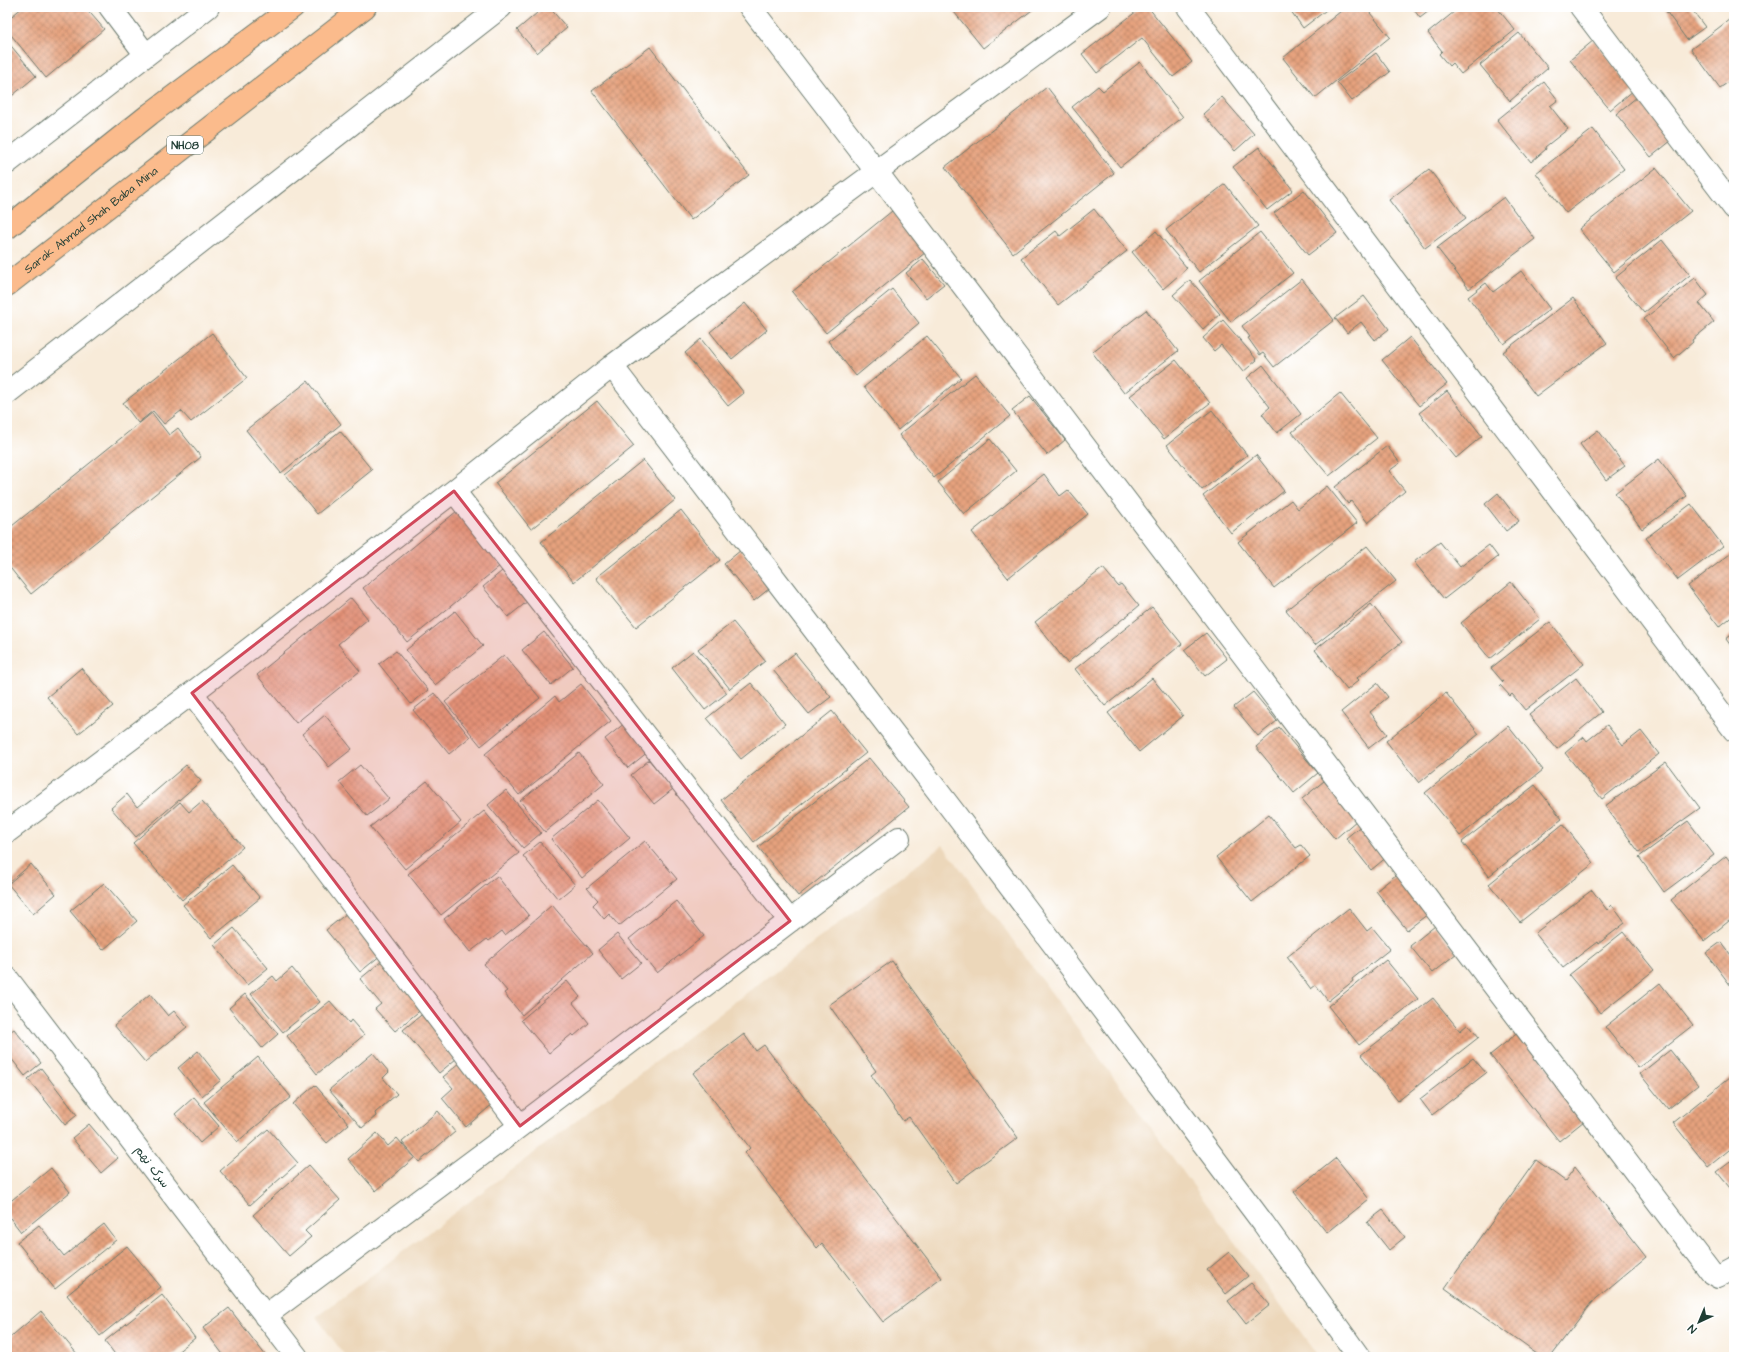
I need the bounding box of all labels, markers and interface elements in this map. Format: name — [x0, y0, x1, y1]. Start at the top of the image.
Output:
road number: NH08 — [167, 136, 203, 154]
street label: Sarak Ahmad Shah Baba Mina — [20, 163, 161, 277]
street label: سرک نهم — [130, 1142, 174, 1192]
north arrow — [1679, 1302, 1719, 1342]
text: N — [1685, 1321, 1700, 1337]

